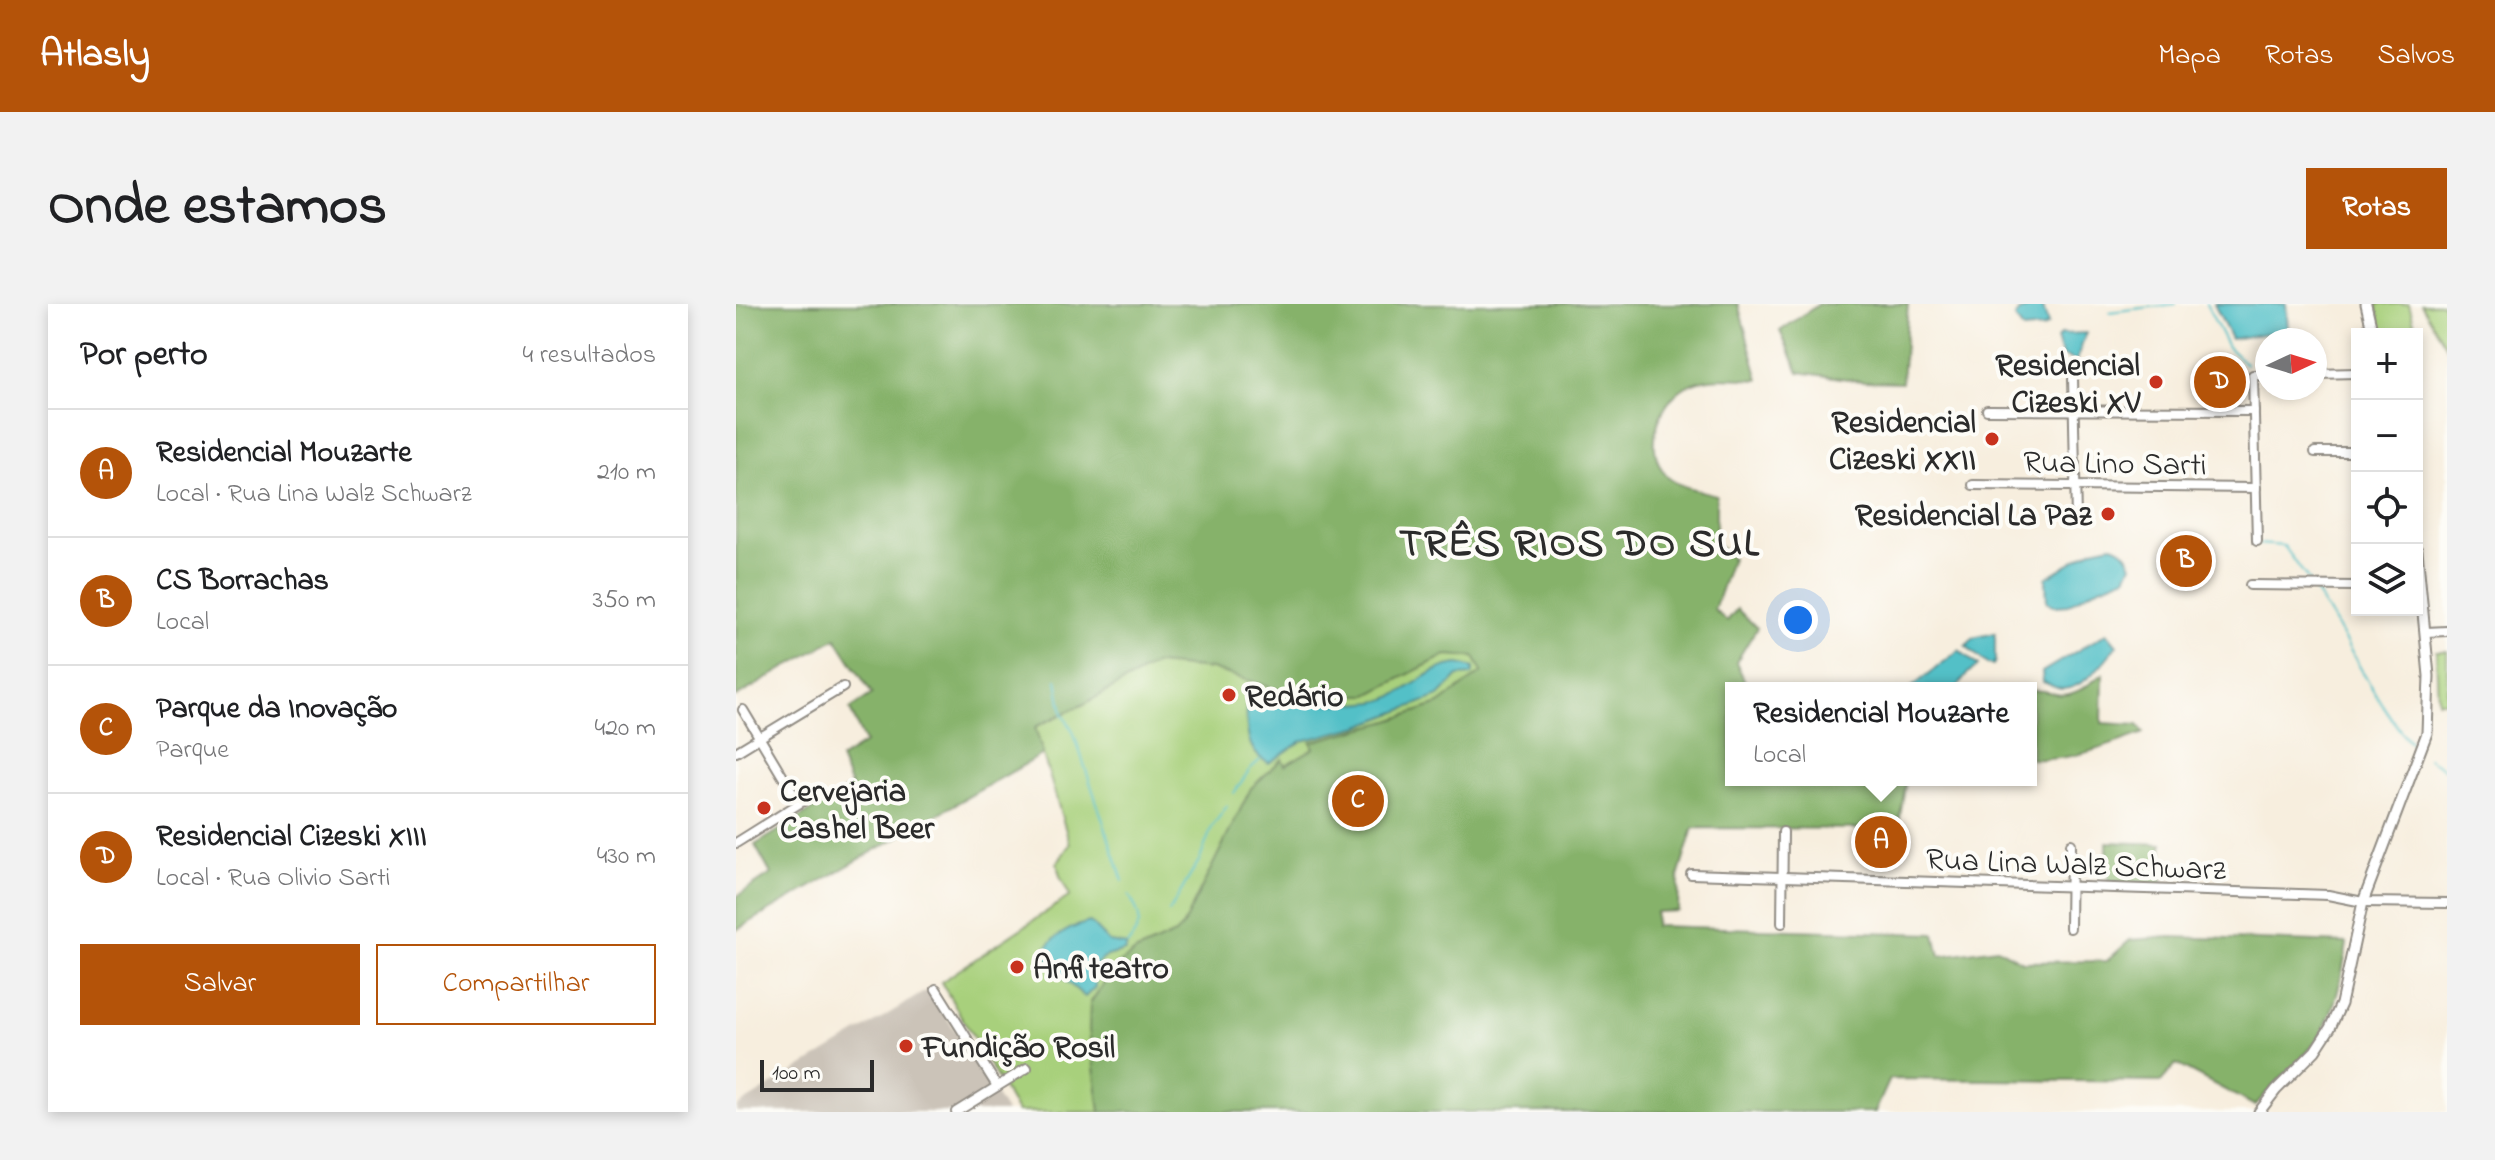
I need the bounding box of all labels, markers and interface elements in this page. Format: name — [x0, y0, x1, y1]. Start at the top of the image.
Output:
text: Atlasly — [40, 28, 150, 84]
text: Mapa — [2158, 36, 2221, 77]
text: Rotas — [2265, 36, 2334, 77]
text: Salvos — [2378, 36, 2455, 77]
text: Onde estamos — [48, 168, 387, 249]
button: Rotas — [2306, 168, 2447, 249]
north arrow — [2255, 328, 2327, 400]
map controls — [2351, 328, 2423, 616]
button: + — [2351, 328, 2423, 400]
text: Por perto — [80, 331, 208, 381]
text: 4 resultados — [523, 337, 656, 375]
place label: Residencial Cizeski XV — [1995, 344, 2141, 428]
pin: D — [2194, 352, 2246, 412]
marker: Residencial Cizeski XV — [2147, 373, 2165, 391]
button: − — [2351, 400, 2423, 472]
place label: Residencial Cizeski XXII — [1829, 401, 1976, 485]
marker: Residencial Cizeski XXII — [1983, 430, 2001, 448]
text: Residencial Mouzarte — [156, 432, 412, 476]
street label: Rua Lino Sarti — [2023, 440, 2207, 491]
text: A — [98, 454, 114, 492]
text: 210 m — [597, 454, 656, 492]
button: locate — [2351, 472, 2423, 544]
text: Local · Rua Lina Walz Schwarz — [156, 476, 472, 514]
place label: Residencial La Paz — [1855, 494, 2093, 541]
marker: Residencial La Paz — [2099, 505, 2117, 523]
district label: TRÊS RIOS DO SUL — [1399, 516, 1761, 575]
pin: B — [2160, 531, 2212, 591]
button: layers — [2351, 544, 2423, 616]
text: CS Borrachas — [156, 560, 329, 604]
text: B — [97, 582, 115, 620]
text: 350 m — [592, 582, 656, 620]
your location — [1778, 600, 1818, 640]
text: Local — [156, 604, 209, 642]
place label: Redário — [1245, 675, 1344, 722]
popup — [1725, 682, 2037, 786]
marker: Redário — [1220, 686, 1238, 704]
text: Parque da Inovação — [156, 688, 397, 732]
text: Residencial Mouzarte — [1753, 693, 2009, 737]
text: C — [99, 710, 113, 748]
text: 420 m — [594, 710, 656, 748]
text: Parque — [156, 732, 229, 770]
text: Local — [1753, 737, 1806, 775]
place label: Cervejaria Cashel Beer — [780, 770, 935, 854]
pin: C — [1332, 771, 1384, 831]
marker: Cervejaria Cashel Beer — [755, 799, 773, 817]
pin: A — [1855, 812, 1907, 872]
text: Residencial Cizeski XIII — [156, 816, 427, 860]
text: D — [96, 838, 116, 876]
text: 430 m — [597, 838, 656, 876]
street label: Rua Lina Walz Schwarz — [1925, 838, 2227, 895]
text: Local · Rua Olivio Sarti — [156, 860, 390, 898]
button: Salvar — [80, 944, 360, 1025]
button: Compartilhar — [376, 944, 656, 1025]
place label: Anfiteatro — [1033, 947, 1169, 994]
marker: Anfiteatro — [1008, 958, 1026, 976]
place label: Fundição Rosil — [920, 1026, 1115, 1073]
marker: Fundição Rosil — [897, 1037, 915, 1055]
scale bar — [760, 1056, 874, 1092]
text: 100 m — [772, 1058, 821, 1090]

